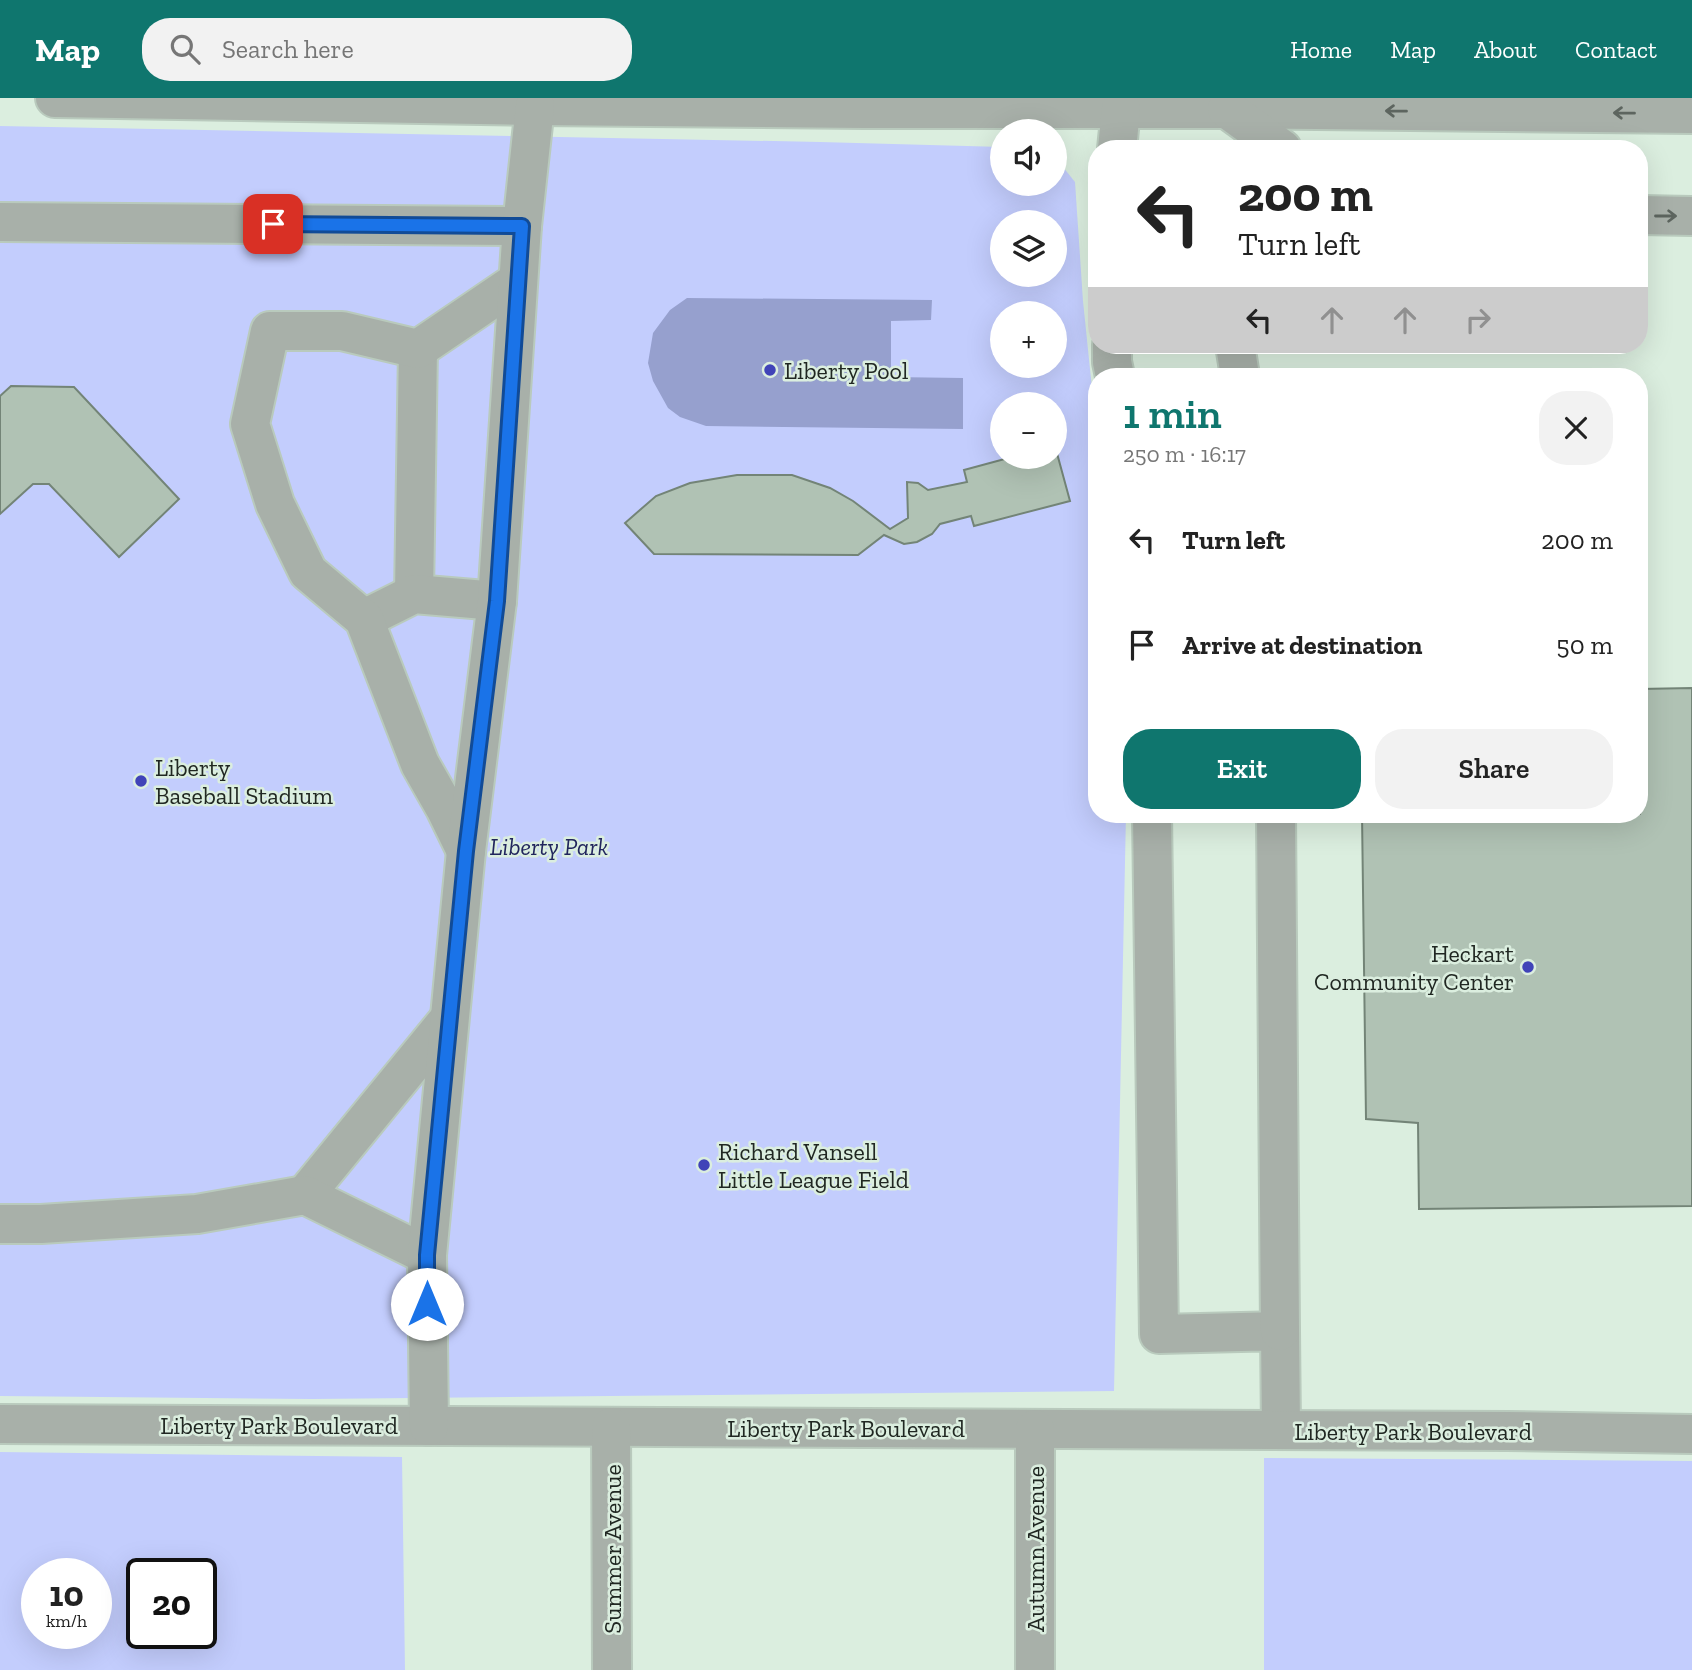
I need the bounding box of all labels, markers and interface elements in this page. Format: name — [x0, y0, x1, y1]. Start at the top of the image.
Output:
search box — [142, 18, 632, 81]
text: Map — [35, 30, 100, 69]
icon: search — [166, 30, 204, 68]
text: Search here — [222, 33, 354, 65]
text: Home — [1290, 35, 1352, 64]
text: Map — [1390, 35, 1436, 64]
text: About — [1474, 35, 1537, 64]
text: Contact — [1575, 35, 1657, 64]
one-way arrow — [1385, 104, 1408, 118]
one-way arrow — [1613, 106, 1636, 120]
map controls — [990, 119, 1067, 469]
button: sound — [990, 119, 1067, 196]
text: 200 m — [1238, 165, 1373, 224]
icon: left — [1123, 168, 1214, 259]
pin — [243, 194, 303, 254]
icon: arrive — [254, 205, 292, 243]
one-way arrow — [1654, 209, 1677, 222]
button: layers — [990, 210, 1067, 287]
text: Turn left — [1238, 225, 1360, 263]
button: + — [990, 301, 1067, 378]
icon: left — [1240, 301, 1278, 339]
icon: ahead — [1313, 301, 1351, 339]
icon: ahead — [1386, 301, 1424, 339]
icon: right — [1459, 301, 1497, 339]
place label: Liberty Pool — [784, 356, 908, 385]
marker: Liberty Pool — [762, 362, 778, 378]
text: 1 min — [1123, 388, 1222, 439]
button: close — [1539, 391, 1613, 465]
button: − — [990, 392, 1067, 469]
text: 250 m · 16:17 — [1123, 440, 1246, 468]
icon: left — [1123, 521, 1161, 559]
text: Turn left — [1182, 524, 1285, 556]
text: 200 m — [1541, 524, 1613, 556]
icon: arrive — [1123, 626, 1161, 664]
text: Arrive at destination — [1182, 629, 1422, 661]
text: 50 m — [1556, 629, 1613, 661]
button: Exit — [1123, 729, 1361, 809]
button: Share — [1375, 729, 1613, 809]
place label: Liberty Baseball Stadium — [155, 753, 333, 810]
marker: Liberty Baseball Stadium — [133, 773, 149, 789]
park label: Liberty Park — [490, 832, 608, 861]
place label: Heckart Community Center — [1314, 939, 1514, 996]
marker: Heckart Community Center — [1520, 959, 1536, 975]
place label: Richard Vansell Little League Field — [718, 1137, 909, 1194]
marker: Richard Vansell Little League Field — [696, 1157, 712, 1173]
position arrow — [390, 1267, 464, 1341]
street label: Liberty Park Boulevard — [160, 1411, 398, 1440]
street label: Liberty Park Boulevard — [727, 1414, 965, 1443]
street label: Liberty Park Boulevard — [1294, 1417, 1532, 1446]
street label: Summer Avenue — [598, 1464, 627, 1634]
street label: Autumn Avenue — [1021, 1466, 1050, 1632]
speed limit sign: 20 — [126, 1558, 217, 1649]
text: 10 — [49, 1573, 84, 1615]
text: km/h — [46, 1610, 87, 1632]

